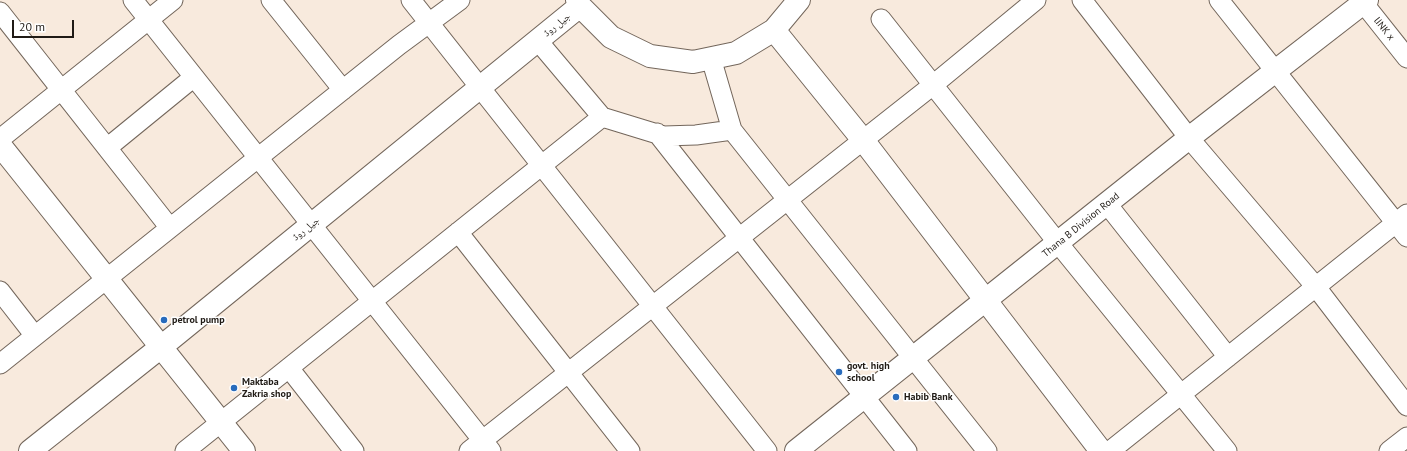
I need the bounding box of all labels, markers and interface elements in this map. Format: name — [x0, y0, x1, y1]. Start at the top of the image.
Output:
street label: جیل روڈ — [541, 11, 573, 39]
scale bar — [14, 12, 76, 38]
street label: lINK x — [1371, 15, 1397, 43]
text: 20 m — [19, 19, 45, 34]
street label: Thana B Division Road — [1040, 190, 1122, 260]
street label: جیل روڈ — [290, 215, 322, 243]
place label: petrol pump — [172, 314, 225, 326]
marker: petrol pump — [159, 315, 169, 325]
place label: govt. high school — [847, 360, 890, 384]
marker: govt. high school — [834, 367, 844, 377]
place label: Maktaba Zakria shop — [242, 376, 291, 400]
marker: Maktaba Zakria shop — [229, 383, 239, 393]
place label: Habib Bank — [904, 391, 953, 403]
marker: Habib Bank — [891, 392, 901, 402]

